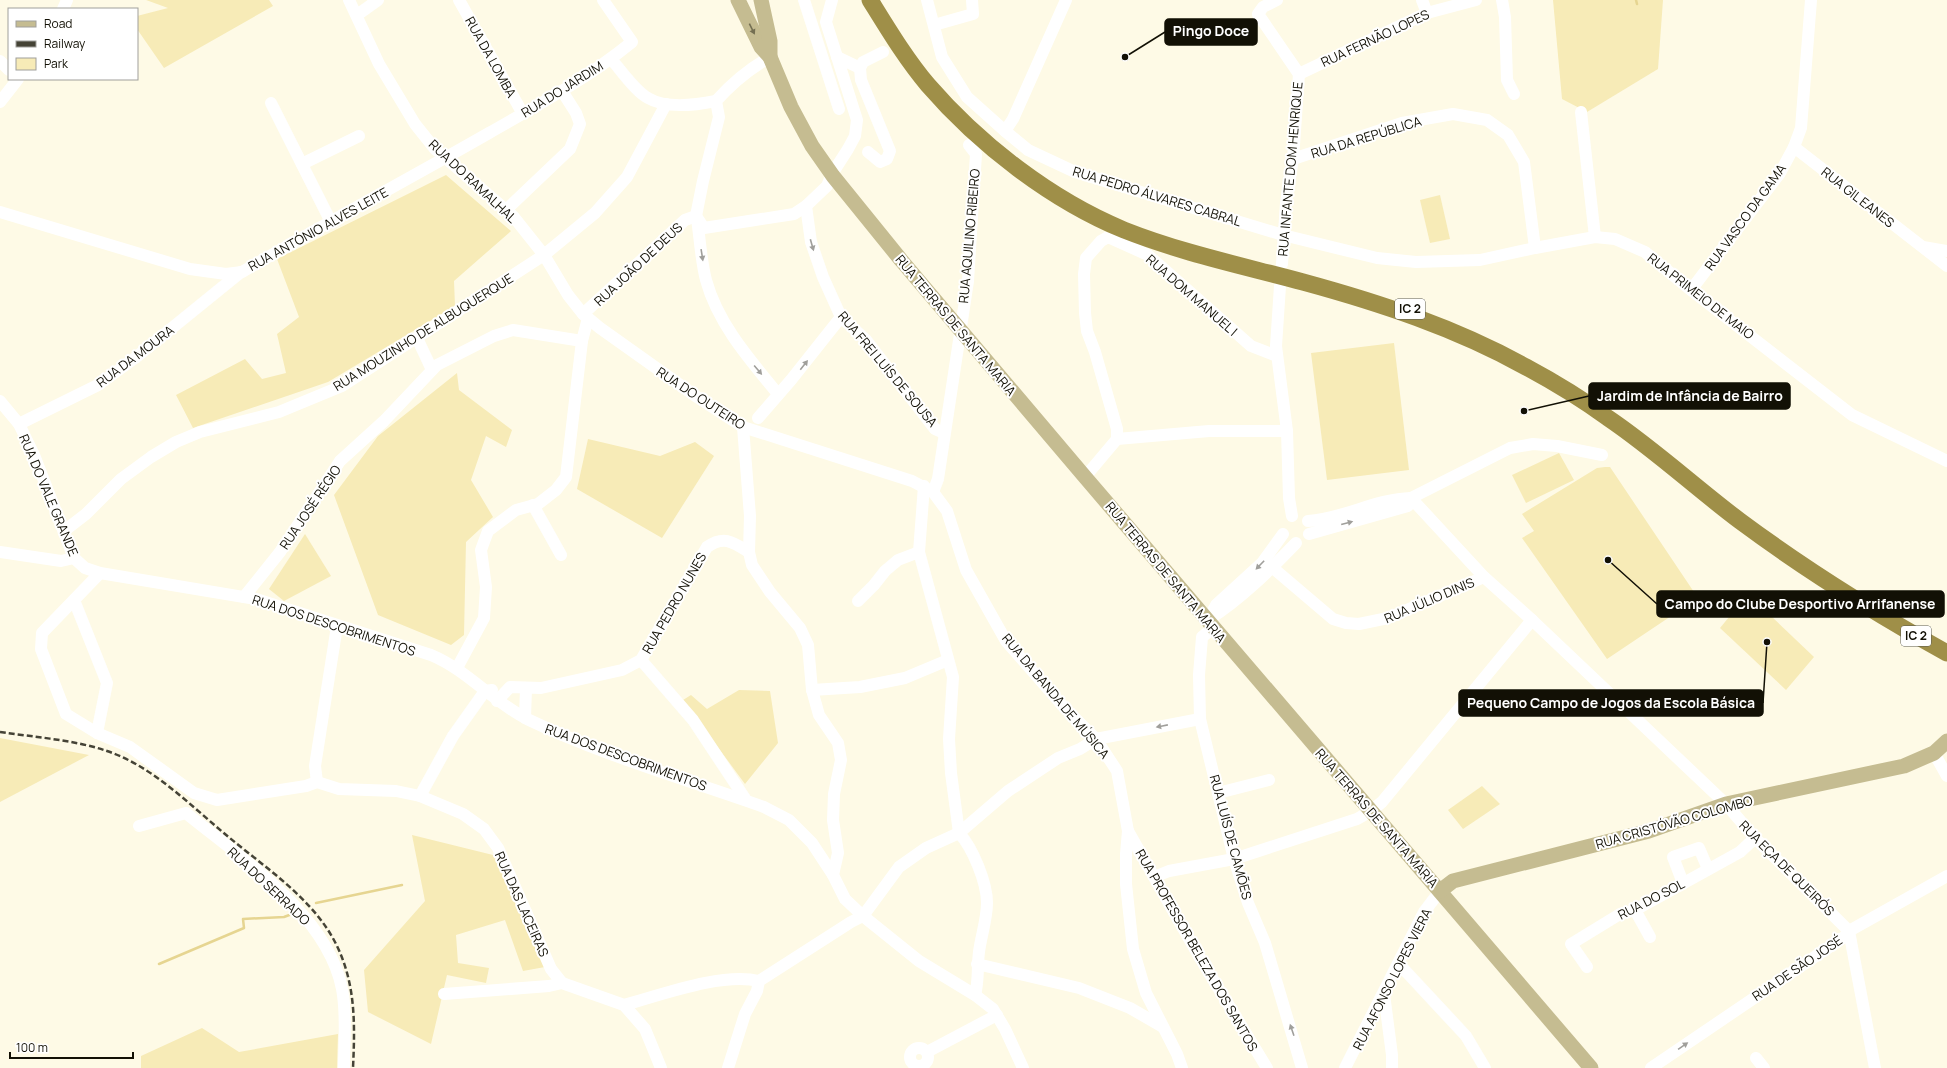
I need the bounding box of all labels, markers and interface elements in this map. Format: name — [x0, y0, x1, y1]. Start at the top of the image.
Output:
street label: RUA FERNÃO LOPES — [1318, 5, 1432, 71]
legend — [8, 8, 138, 80]
street label: RUA DA LOMBA — [461, 13, 521, 101]
text: Road — [44, 15, 72, 32]
callout: Pingo Doce — [1165, 19, 1257, 45]
text: Pingo Doce — [1173, 21, 1249, 40]
one-way arrow — [749, 24, 755, 35]
text: Railway — [44, 35, 86, 52]
text: Park — [44, 55, 69, 72]
street label: RUA DO JARDIM — [518, 57, 606, 121]
street label: RUA INFANTE DOM HENRIQUE — [1273, 81, 1307, 257]
street label: RUA DA REPÚBLICA — [1309, 112, 1423, 162]
street label: RUA DO RAMALHAL — [425, 135, 521, 227]
street label: RUA VASCO DA GAMA — [1700, 160, 1790, 274]
street label: RUA PEDRO ÁLVARES CABRAL — [1071, 162, 1244, 230]
street label: RUA GIL EANES — [1818, 163, 1898, 231]
street label: RUA AQUILINO RIBEIRO — [954, 167, 984, 304]
street label: RUA ANTÓNIO ALVES LEITE — [245, 183, 391, 275]
street label: RUA JOÃO DE DEUS — [590, 218, 686, 310]
one-way arrow — [809, 239, 815, 251]
one-way arrow — [699, 248, 705, 261]
street label: RUA PRIMEIO DE MAIO — [1644, 249, 1758, 344]
street label: RUA DOM MANUEL I — [1142, 250, 1242, 340]
street label: RUA TERRAS DE SANTA MARIA — [892, 251, 1020, 399]
street label: RUA MOUZINHO DE ALBUQUERQUE — [330, 269, 516, 395]
road number: IC 2 — [1395, 299, 1425, 319]
street label: RUA FREI LUÍS DE SOUSA — [834, 307, 942, 431]
street label: RUA DA MOURA — [92, 321, 178, 391]
one-way arrow — [799, 359, 808, 370]
street label: RUA DO OUTEIRO — [653, 362, 750, 434]
one-way arrow — [753, 364, 762, 375]
callout: Jardim de Infância de Bairro — [1589, 383, 1790, 409]
text: Jardim de Infância de Bairro — [1597, 386, 1783, 405]
street label: RUA DO VALE GRANDE — [15, 431, 83, 559]
street label: RUA JOSÉ RÉGIO — [275, 461, 345, 553]
street label: RUA TERRAS DE SANTA MARIA — [1102, 498, 1230, 646]
one-way arrow — [1341, 520, 1353, 526]
street label: RUA PEDRO NUNES — [638, 549, 710, 657]
one-way arrow — [1255, 560, 1265, 570]
street label: RUA JÚLIO DINIS — [1381, 573, 1477, 627]
street label: RUA DOS DESCOBRIMENTOS — [250, 590, 418, 660]
callout: Campo do Clube Desportivo Arrifanense — [1657, 591, 1944, 617]
text: Campo do Clube Desportivo Arrifanense — [1665, 594, 1935, 613]
road number: IC 2 — [1901, 626, 1931, 646]
street label: RUA DA BANDA DE MÚSICA — [998, 630, 1114, 762]
callout: Pequeno Campo de Jogos da Escola Básica — [1459, 690, 1763, 716]
text: Pequeno Campo de Jogos da Escola Básica — [1467, 693, 1755, 712]
street label: RUA DOS DESCOBRIMENTOS — [543, 719, 709, 795]
one-way arrow — [1156, 724, 1168, 730]
street label: RUA TERRAS DE SANTA MARIA — [1312, 745, 1442, 891]
street label: RUA LUÍS DE CAMÕES — [1206, 773, 1256, 901]
street label: RUA CRISTÓVÃO COLOMBO — [1593, 791, 1755, 853]
street label: RUA EÇA DE QUEIRÓS — [1735, 816, 1839, 920]
street label: RUA DO SERRADO — [224, 843, 315, 929]
street label: RUA PROFESSOR BELEZA DOS SANTOS — [1132, 846, 1262, 1054]
street label: RUA DAS LACEIRAS — [491, 849, 553, 959]
street label: RUA DO SOL — [1615, 874, 1688, 923]
street label: RUA AFONSO LOPES VIERA — [1348, 905, 1436, 1053]
street label: RUA DE SÃO JOSÉ — [1748, 931, 1846, 1005]
one-way arrow — [1289, 1024, 1295, 1036]
scale bar — [10, 1034, 133, 1060]
text: 100 m — [16, 1039, 48, 1056]
one-way arrow — [1678, 1042, 1689, 1050]

